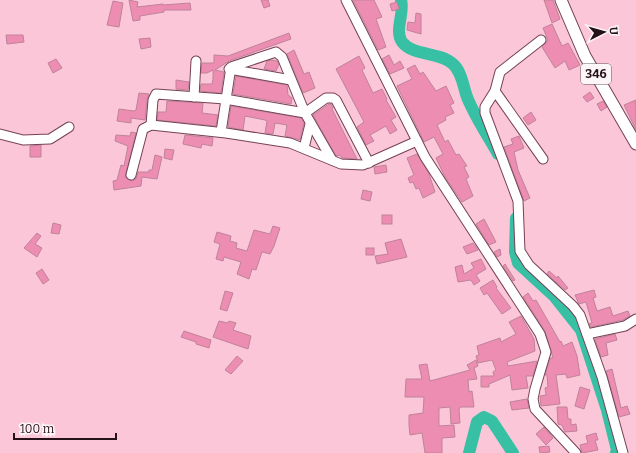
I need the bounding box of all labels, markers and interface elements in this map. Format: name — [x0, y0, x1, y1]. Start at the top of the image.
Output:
north arrow — [584, 12, 624, 52]
text: U — [607, 26, 620, 36]
road number: 346 — [581, 64, 611, 84]
scale bar — [14, 415, 116, 441]
text: 100 m — [20, 422, 55, 436]

